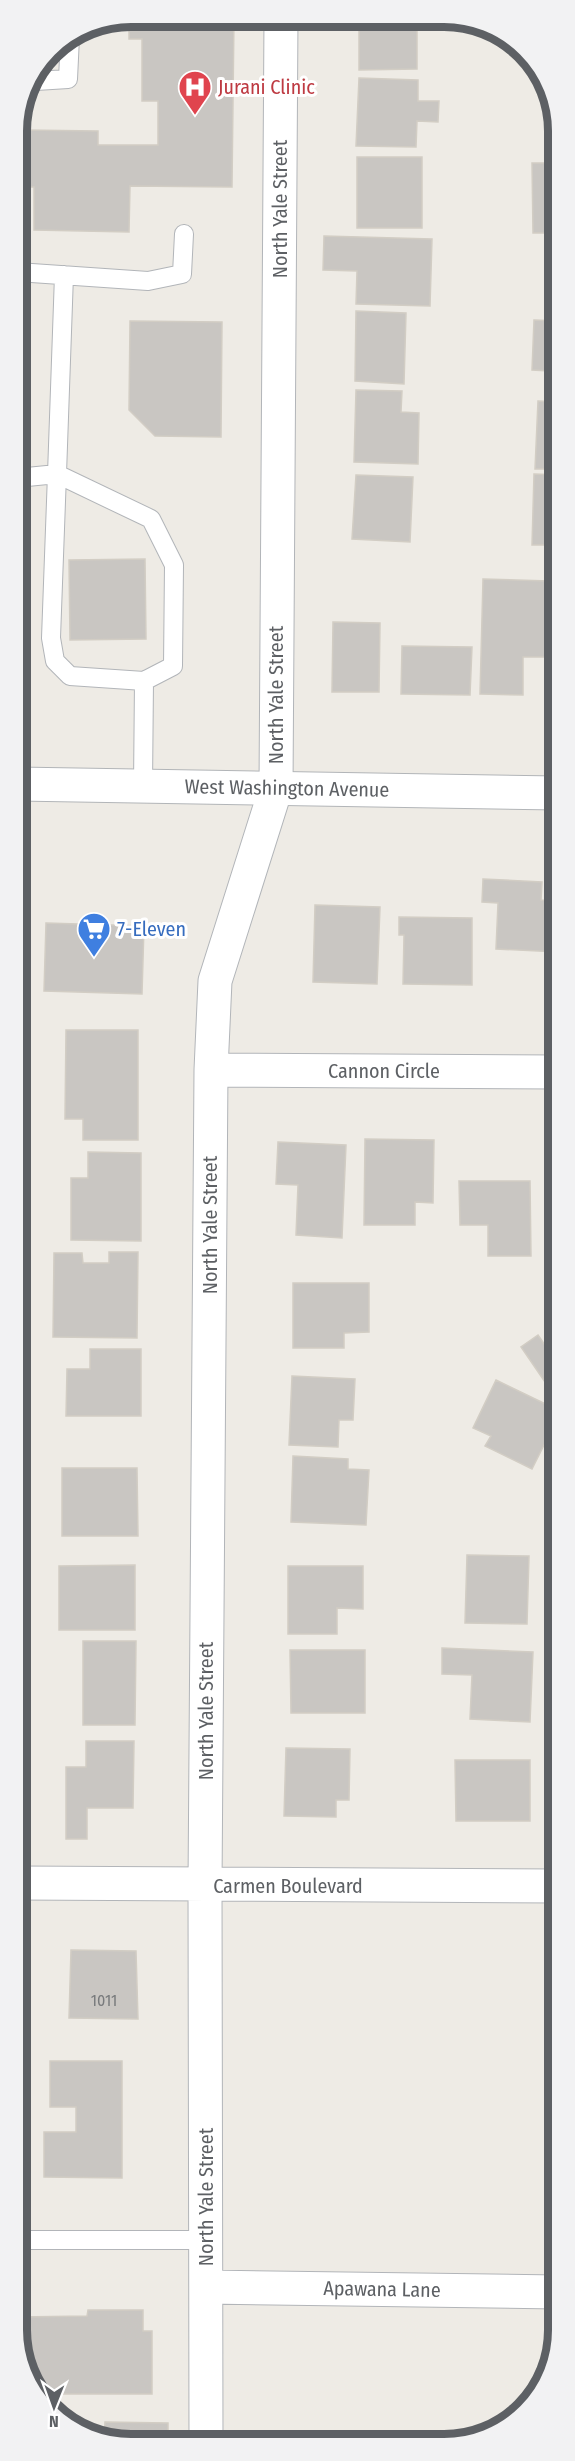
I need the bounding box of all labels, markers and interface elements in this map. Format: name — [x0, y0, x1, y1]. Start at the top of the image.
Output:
hospital icon: Jurani Clinic — [177, 69, 213, 116]
place label: Jurani Clinic — [218, 75, 315, 99]
street label: North Yale Street — [268, 139, 292, 278]
street label: North Yale Street — [264, 625, 288, 764]
street label: West Washington Avenue — [184, 774, 390, 802]
supermarket icon: 7-Eleven — [76, 911, 112, 958]
place label: 7-Eleven — [117, 917, 186, 941]
street label: Cannon Circle — [328, 1059, 440, 1083]
street label: North Yale Street — [198, 1155, 222, 1294]
street label: North Yale Street — [194, 1641, 218, 1780]
street label: Carmen Boulevard — [213, 1874, 363, 1898]
house number: 1011 — [91, 1991, 117, 2010]
street label: North Yale Street — [194, 2127, 218, 2266]
street label: Apawana Lane — [323, 2276, 441, 2302]
north arrow — [24, 2377, 84, 2437]
text: N — [49, 2412, 59, 2431]

